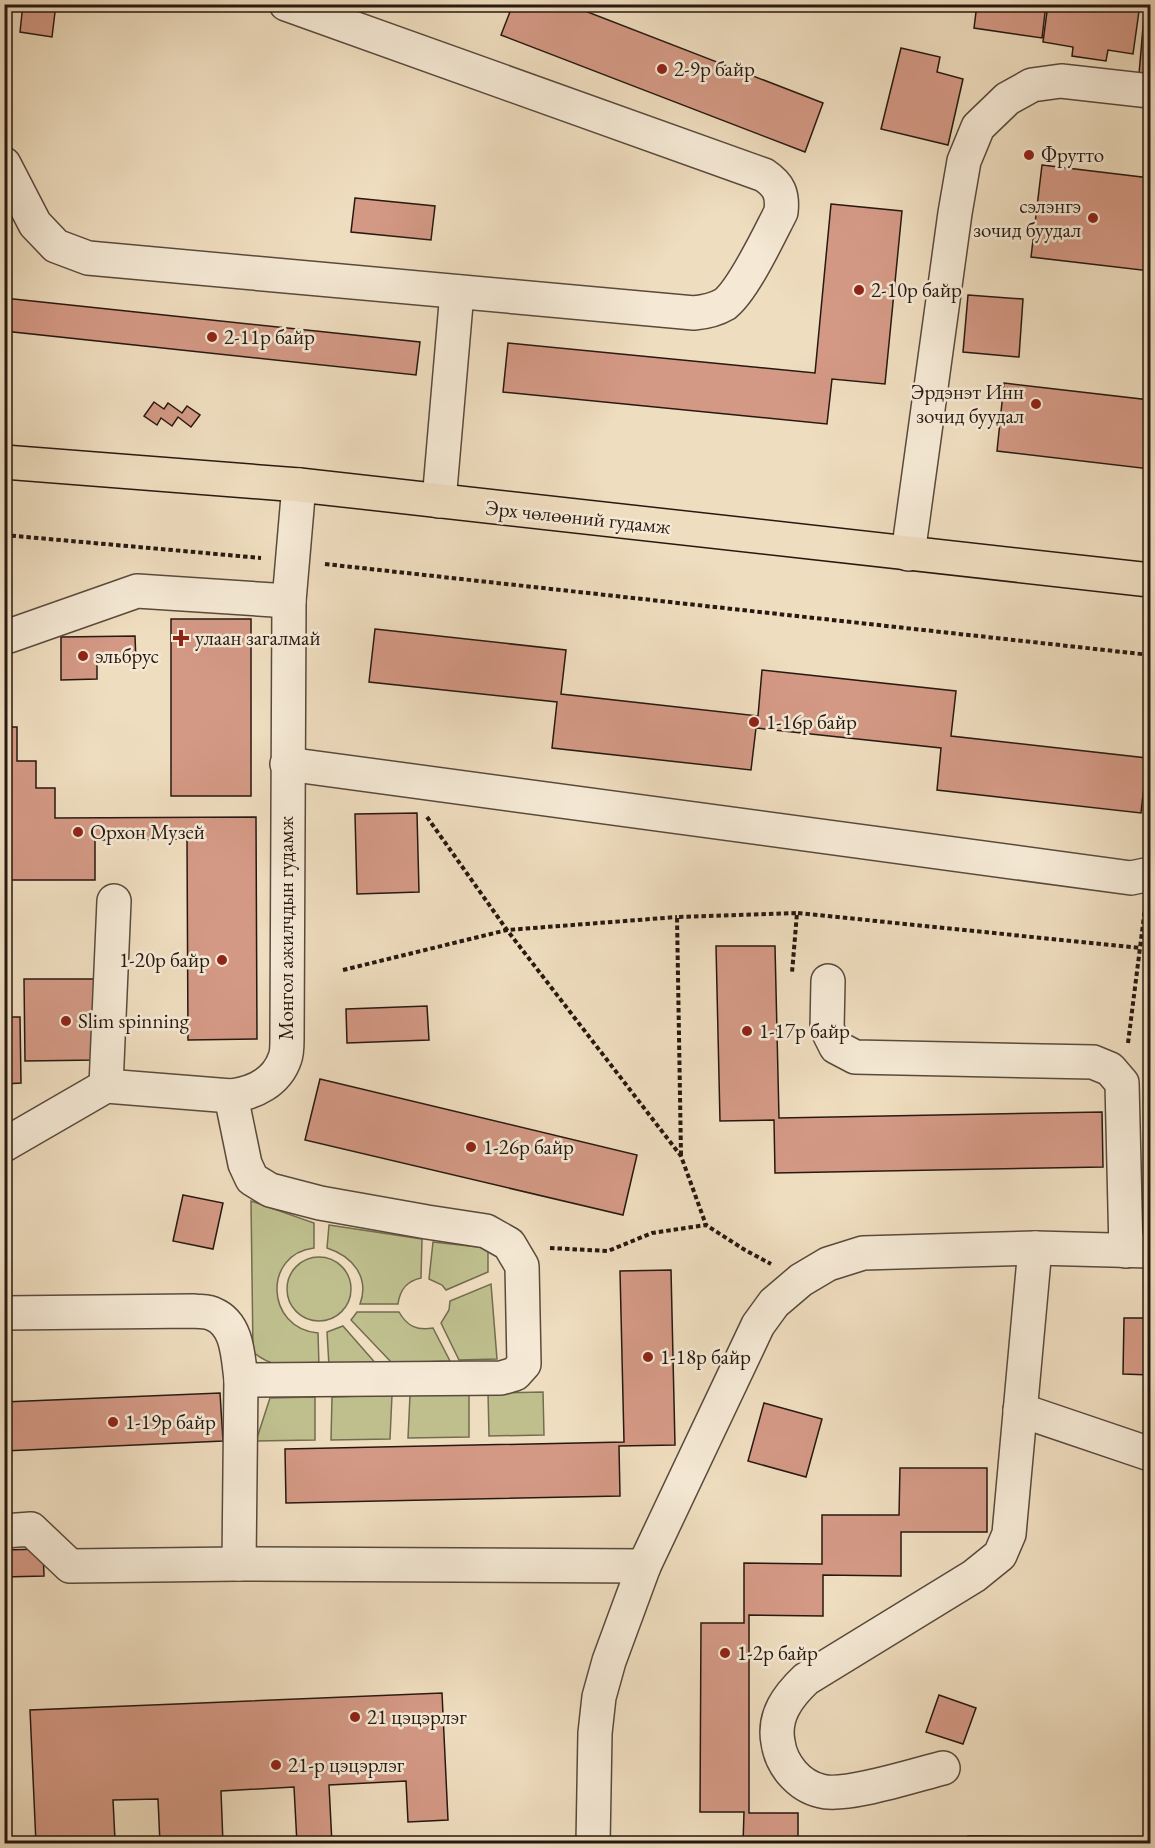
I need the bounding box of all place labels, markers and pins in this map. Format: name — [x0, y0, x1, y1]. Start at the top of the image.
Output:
place label: 2-9р байр — [674, 55, 755, 82]
marker: 2-9р байр — [655, 62, 669, 76]
place label: Фрутто — [1041, 141, 1104, 168]
marker: Фрутто — [1022, 148, 1036, 162]
place label: сэлэнгэ зочид буудал — [973, 192, 1081, 243]
marker: сэлэнгэ зочид буудал — [1086, 211, 1100, 225]
place label: 2-10р байр — [871, 276, 962, 303]
marker: 2-10р байр — [852, 283, 866, 297]
place label: 2-11р байр — [224, 323, 315, 350]
marker: 2-11р байр — [205, 330, 219, 344]
place label: Эрдэнэт Инн зочид буудал — [911, 378, 1024, 429]
marker: Эрдэнэт Инн зочид буудал — [1029, 397, 1043, 411]
place label: улаан загалмай — [195, 624, 321, 651]
marker: улаан загалмай — [172, 629, 190, 647]
place label: эльбрус — [95, 642, 159, 669]
marker: эльбрус — [76, 649, 90, 663]
place label: 1-16р байр — [766, 708, 857, 735]
marker: 1-16р байр — [747, 715, 761, 729]
place label: Орхон Myзей — [90, 818, 205, 845]
marker: Орхон Myзей — [71, 825, 85, 839]
place label: 1-20р байр — [119, 946, 210, 973]
marker: 1-20р байр — [215, 953, 229, 967]
place label: Slim spinning — [78, 1007, 190, 1034]
marker: Slim spinning — [59, 1014, 73, 1028]
place label: 1-17р байр — [759, 1017, 850, 1044]
marker: 1-17р байр — [740, 1024, 754, 1038]
place label: 1-26р байр — [483, 1133, 574, 1160]
marker: 1-26р байр — [464, 1140, 478, 1154]
place label: 1-18р байр — [660, 1343, 751, 1370]
marker: 1-18р байр — [641, 1350, 655, 1364]
place label: 1-19р байр — [125, 1408, 216, 1435]
marker: 1-19р байр — [106, 1415, 120, 1429]
place label: 1-2р байр — [737, 1639, 818, 1666]
marker: 1-2р байр — [718, 1646, 732, 1660]
place label: 21 цэцэрлэг — [367, 1703, 467, 1730]
marker: 21 цэцэрлэг — [348, 1710, 362, 1724]
place label: 21-р цэцэрлэг — [288, 1751, 405, 1778]
marker: 21-р цэцэрлэг — [269, 1758, 283, 1772]

